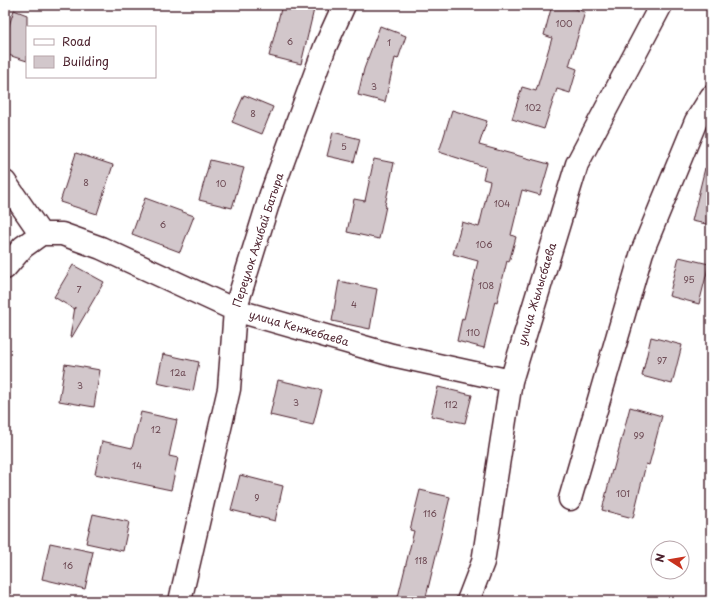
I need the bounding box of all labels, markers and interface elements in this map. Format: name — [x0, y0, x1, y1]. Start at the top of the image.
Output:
house number: 100 — [555, 16, 573, 30]
legend — [26, 26, 156, 78]
text: Road — [62, 32, 91, 50]
house number: 6 — [287, 34, 293, 48]
house number: 1 — [387, 35, 391, 49]
text: Building — [62, 52, 109, 70]
house number: 3 — [371, 79, 377, 93]
house number: 102 — [525, 100, 541, 114]
house number: 8 — [250, 106, 256, 120]
house number: 5 — [341, 139, 347, 153]
street label: Переулок Ажибай Батыра — [228, 170, 287, 309]
house number: 8 — [83, 175, 89, 189]
house number: 10 — [216, 176, 227, 190]
house number: 104 — [494, 196, 510, 210]
house number: 6 — [160, 217, 166, 231]
house number: 106 — [476, 237, 492, 251]
street label: улица Жылысбаева — [513, 240, 560, 347]
house number: 95 — [683, 272, 695, 286]
house number: 108 — [478, 278, 494, 292]
house number: 7 — [76, 282, 82, 296]
house number: 4 — [351, 297, 357, 311]
street label: улица Кенжебаева — [247, 305, 351, 350]
house number: 110 — [466, 325, 480, 339]
house number: 97 — [657, 353, 667, 367]
house number: 12а — [170, 365, 186, 379]
house number: 3 — [77, 378, 83, 392]
house number: 3 — [293, 395, 299, 409]
house number: 112 — [444, 397, 458, 411]
house number: 12 — [151, 422, 161, 436]
house number: 99 — [634, 428, 645, 442]
house number: 14 — [132, 458, 142, 472]
house number: 101 — [616, 486, 630, 500]
house number: 9 — [254, 490, 260, 504]
house number: 116 — [423, 506, 437, 520]
north arrow — [650, 540, 690, 580]
text: N — [651, 552, 669, 564]
house number: 118 — [414, 553, 428, 567]
house number: 16 — [63, 558, 73, 572]

